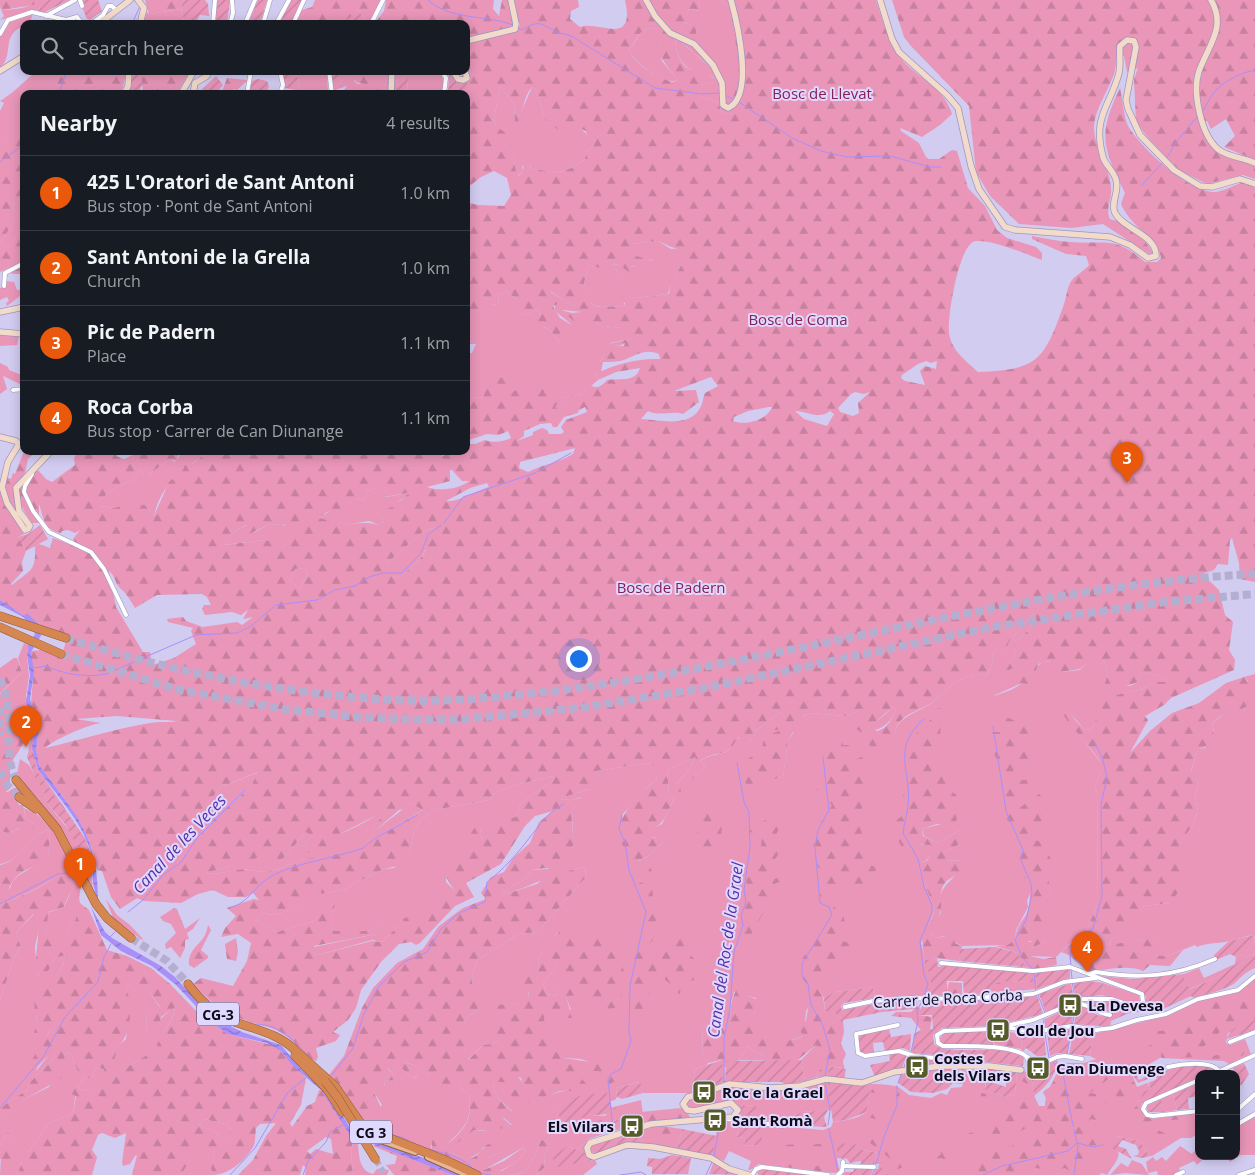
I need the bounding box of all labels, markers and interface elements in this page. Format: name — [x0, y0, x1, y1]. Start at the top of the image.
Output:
search box — [20, 20, 470, 75]
icon: search — [38, 34, 66, 62]
text: Search here — [78, 35, 184, 61]
park label: Bosc de Llevat — [772, 83, 872, 103]
text: Nearby — [40, 109, 117, 137]
text: 4 results — [386, 112, 450, 134]
text: 425 L'Oratori de Sant Antoni — [87, 169, 355, 195]
text: 1 — [51, 182, 61, 204]
text: 1.0 km — [400, 182, 450, 204]
text: Bus stop · Pont de Sant Antoni — [87, 195, 312, 217]
text: Sant Antoni de la Grella — [87, 244, 311, 270]
text: 2 — [51, 257, 61, 279]
text: 1.0 km — [400, 257, 450, 279]
text: Church — [87, 270, 141, 292]
park label: Bosc de Coma — [748, 309, 848, 329]
text: Pic de Padern — [87, 319, 215, 345]
text: 3 — [51, 332, 61, 354]
text: 1.1 km — [400, 332, 450, 354]
text: Place — [87, 345, 126, 367]
text: Roca Corba — [87, 394, 194, 420]
text: 4 — [51, 407, 61, 429]
text: 1.1 km — [400, 407, 450, 429]
text: Bus stop · Carrer de Can Diunange — [87, 420, 343, 442]
pin: 3 — [1111, 442, 1143, 483]
park label: Bosc de Padern — [617, 577, 725, 597]
your location — [566, 646, 592, 672]
pin: 2 — [10, 706, 42, 747]
water label: Canal de les Veces — [127, 790, 231, 898]
pin: 1 — [64, 848, 96, 889]
water label: Canal del Roc de la Grael — [702, 860, 748, 1039]
pin: 4 — [1071, 931, 1103, 972]
street label: Carrer de Roca Corba — [873, 984, 1023, 1012]
bus stop icon: La Devesa — [1057, 992, 1083, 1018]
place label: La Devesa — [1088, 995, 1163, 1015]
road number: CG-3 — [197, 1002, 239, 1026]
bus stop icon: Coll de Jou — [985, 1017, 1011, 1043]
place label: Coll de Jou — [1016, 1020, 1094, 1040]
place label: Costes dels Vilars — [934, 1048, 1011, 1085]
bus stop icon: Costes dels Vilars — [904, 1054, 930, 1080]
bus stop icon: Can Diumenge — [1025, 1055, 1051, 1081]
place label: Can Diumenge — [1056, 1058, 1165, 1078]
map controls — [1195, 1070, 1240, 1160]
button: + — [1195, 1070, 1240, 1115]
bus stop icon: Roc e la Grael — [691, 1079, 717, 1105]
place label: Roc e la Grael — [722, 1082, 823, 1102]
bus stop icon: Sant Romà — [702, 1107, 728, 1133]
place label: Sant Romà — [732, 1110, 813, 1130]
bus stop icon: Els Vilars — [619, 1113, 645, 1139]
button: − — [1195, 1115, 1240, 1160]
place label: Els Vilars — [547, 1116, 614, 1136]
road number: CG 3 — [350, 1120, 392, 1144]

